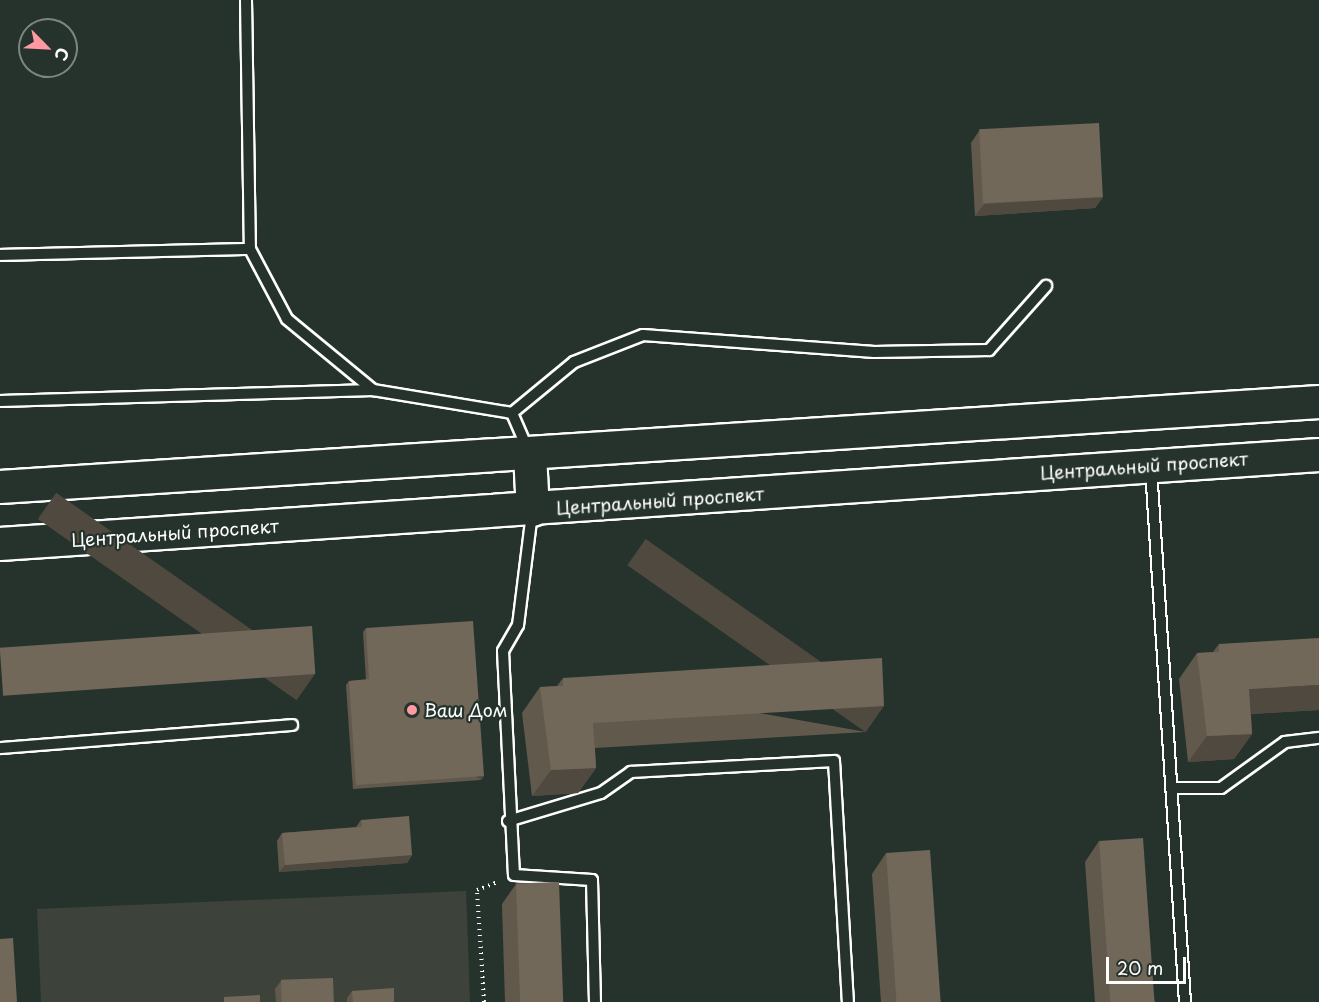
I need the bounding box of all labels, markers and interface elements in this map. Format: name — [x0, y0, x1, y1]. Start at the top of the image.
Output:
north arrow — [18, 18, 78, 78]
text: С — [49, 44, 76, 65]
street label: Центральный проспект — [1039, 448, 1249, 484]
street label: Центральный проспект — [555, 483, 765, 519]
street label: Центральный проспект — [70, 515, 280, 551]
place label: Ваш Дом — [424, 699, 507, 721]
marker: Ваш Дом — [405, 703, 419, 717]
scale bar — [1109, 945, 1188, 983]
text: 20 m — [1117, 954, 1163, 981]

